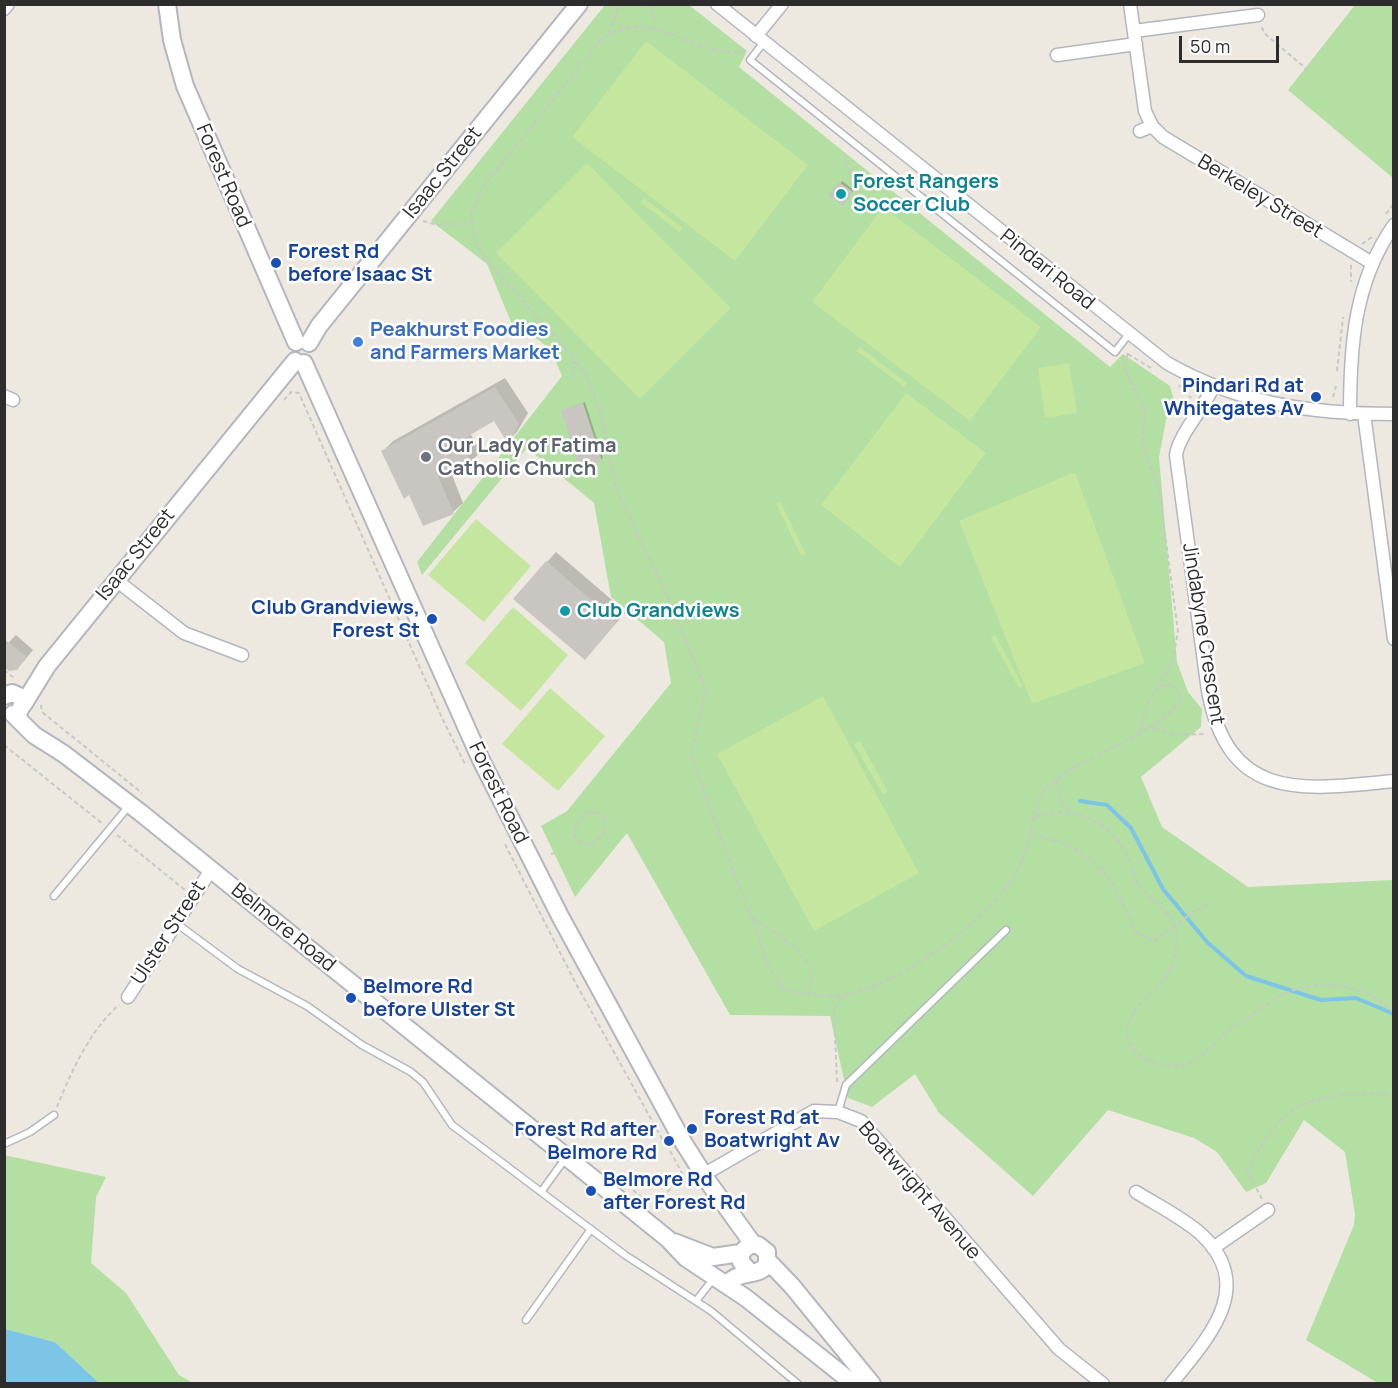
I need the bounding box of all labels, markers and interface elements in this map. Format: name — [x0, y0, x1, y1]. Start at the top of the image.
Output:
scale bar — [1182, 24, 1282, 62]
text: 50 m — [1190, 34, 1230, 58]
street label: Forest Road — [190, 121, 256, 231]
street label: Isaac Street — [399, 122, 487, 224]
street label: Berkeley Street — [1193, 150, 1327, 244]
place label: Forest Rangers Soccer Club — [853, 170, 999, 217]
marker: Forest Rangers Soccer Club — [834, 187, 848, 201]
street label: Pindari Road — [995, 225, 1099, 315]
place label: Forest Rd before Isaac St — [288, 240, 432, 287]
marker: Forest Rd before Isaac St — [269, 256, 283, 270]
place label: Peakhurst Foodies and Farmers Market — [370, 318, 560, 365]
marker: Peakhurst Foodies and Farmers Market — [351, 335, 365, 349]
place label: Pindari Rd at Whitegates Av — [1164, 374, 1304, 421]
marker: Pindari Rd at Whitegates Av — [1309, 390, 1323, 404]
place label: Our Lady of Fatima Catholic Church — [438, 434, 616, 481]
marker: Our Lady of Fatima Catholic Church — [419, 450, 433, 464]
street label: Isaac Street — [92, 504, 180, 606]
street label: Jindabyne Crescent — [1177, 541, 1229, 727]
place label: Club Grandviews, Forest St — [251, 596, 420, 643]
place label: Club Grandviews — [577, 599, 740, 623]
marker: Club Grandviews — [558, 604, 572, 618]
marker: Club Grandviews, Forest St — [425, 612, 439, 626]
street label: Forest Road — [463, 738, 533, 848]
street label: Ulster Street — [127, 877, 211, 989]
street label: Belmore Road — [226, 879, 340, 977]
place label: Belmore Rd before Ulster St — [363, 975, 515, 1022]
marker: Belmore Rd before Ulster St — [344, 991, 358, 1005]
place label: Forest Rd at Boatwright Av — [704, 1106, 840, 1153]
street label: Boatwright Avenue — [853, 1117, 985, 1265]
place label: Forest Rd after Belmore Rd — [514, 1118, 657, 1165]
marker: Forest Rd at Boatwright Av — [685, 1122, 699, 1136]
marker: Forest Rd after Belmore Rd — [662, 1134, 676, 1148]
place label: Belmore Rd after Forest Rd — [603, 1168, 746, 1215]
marker: Belmore Rd after Forest Rd — [584, 1184, 598, 1198]

